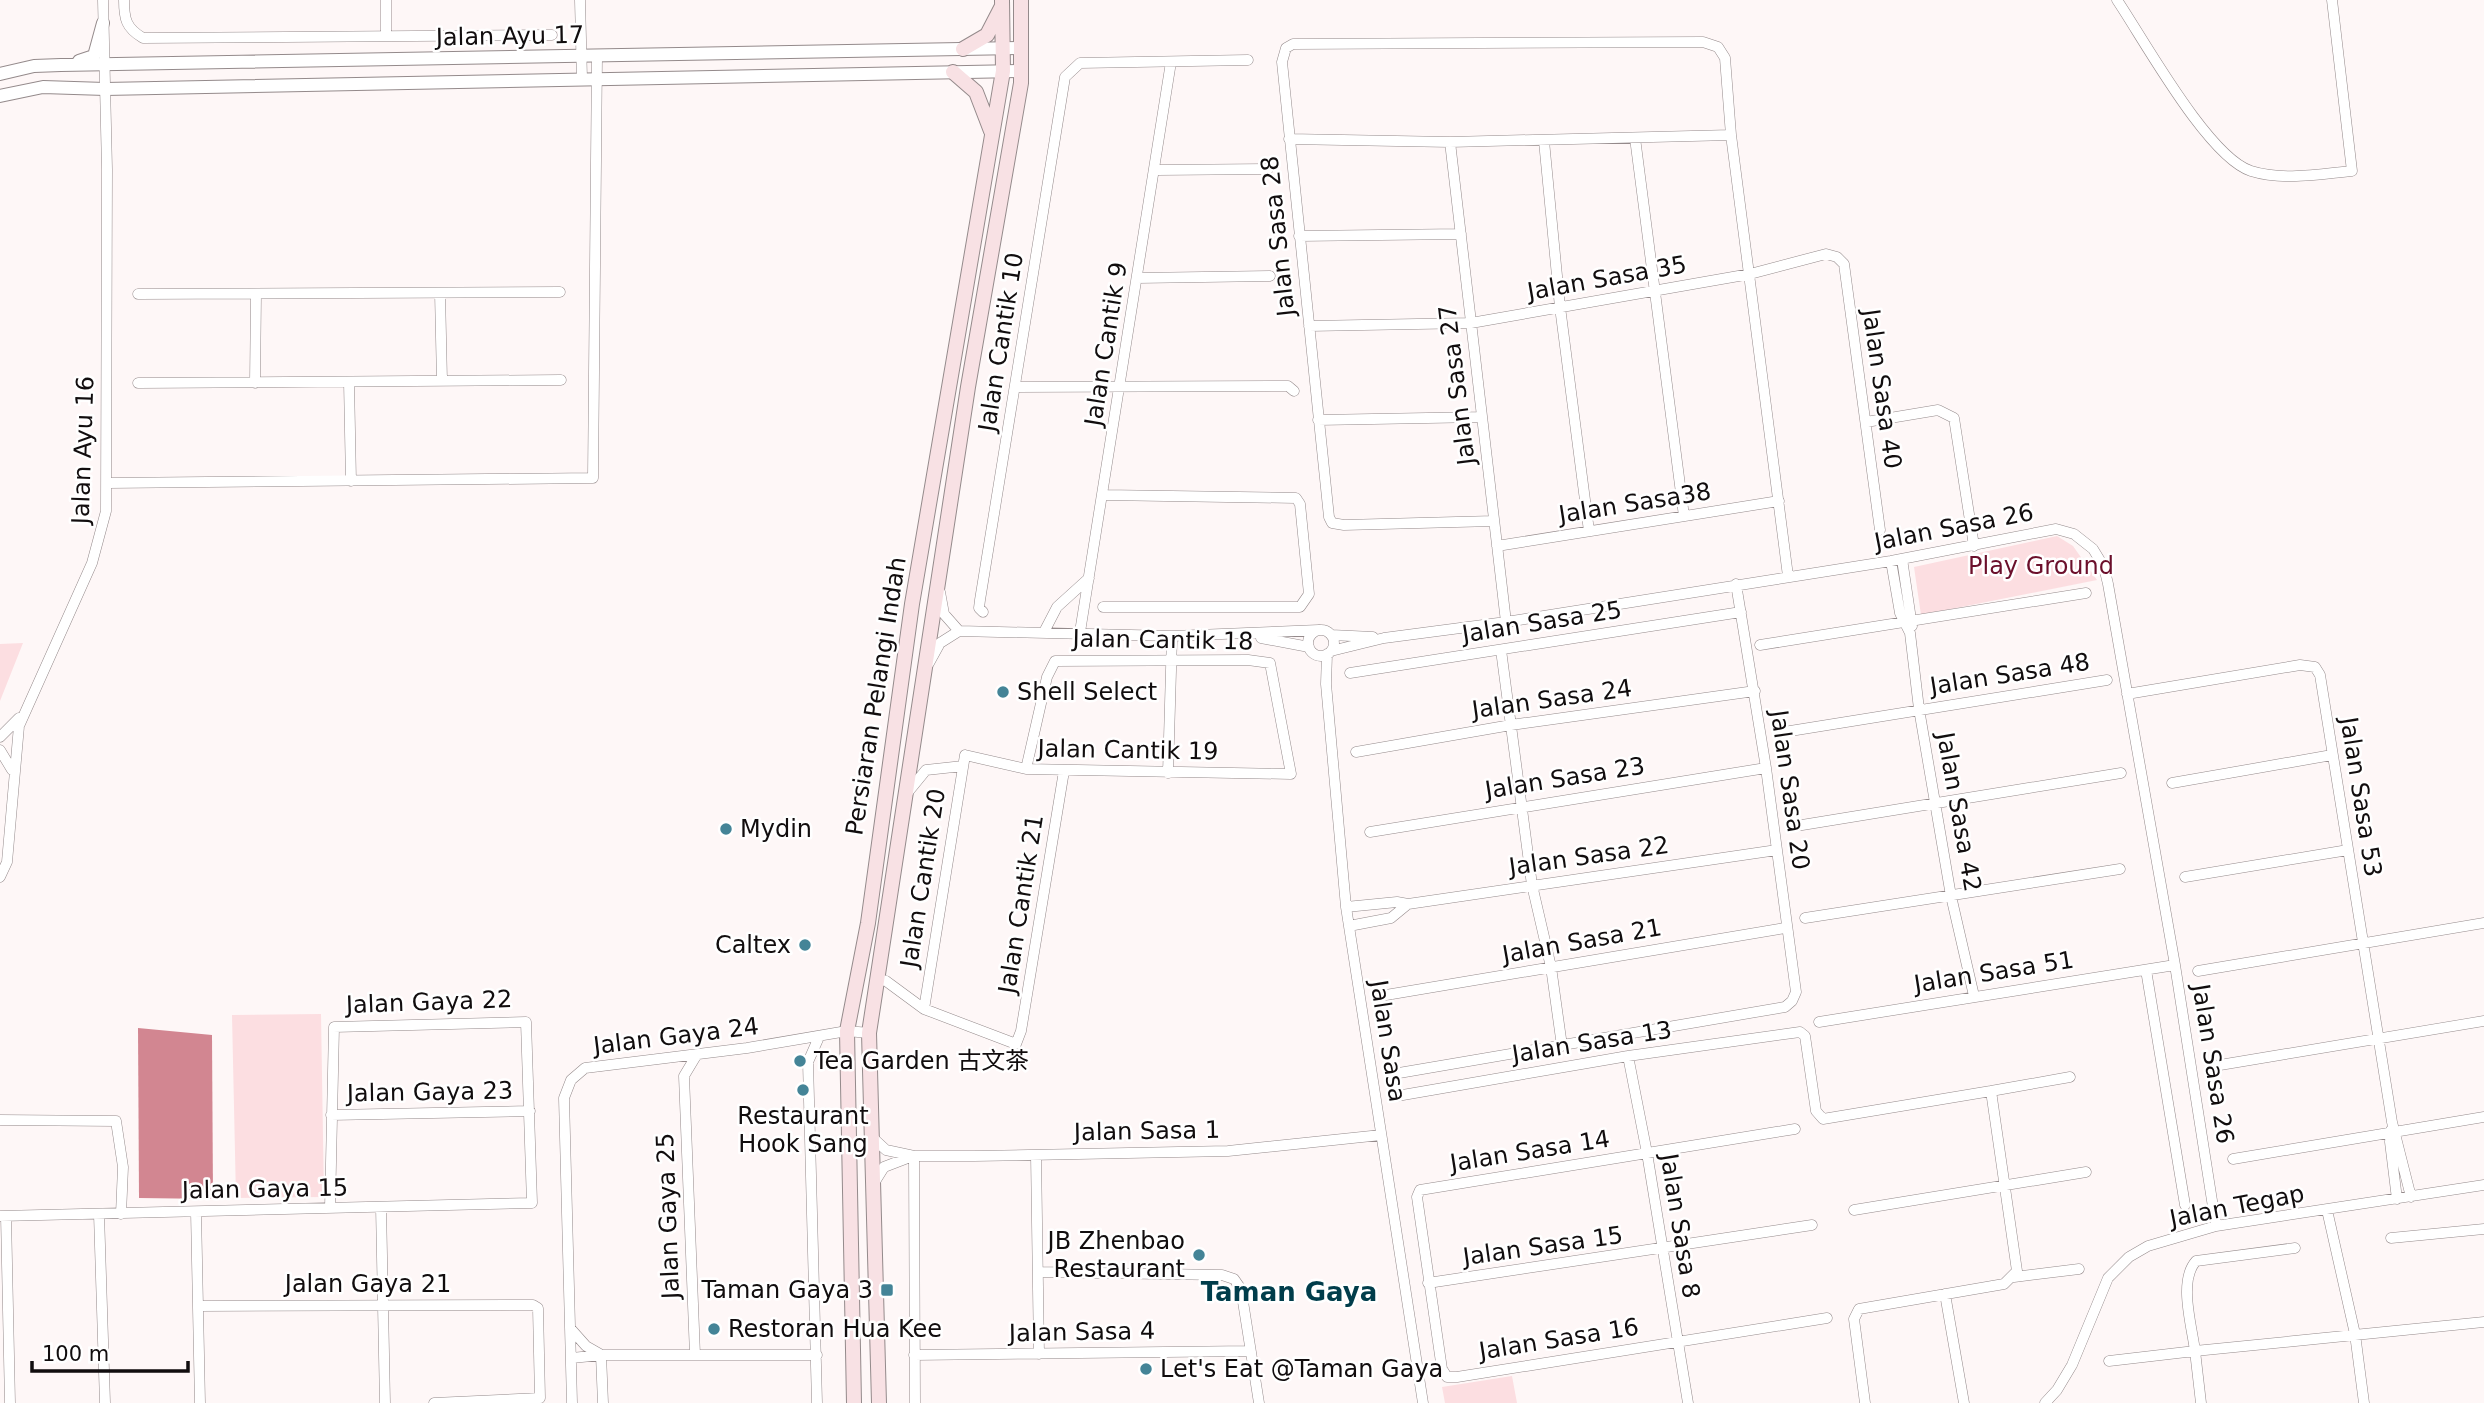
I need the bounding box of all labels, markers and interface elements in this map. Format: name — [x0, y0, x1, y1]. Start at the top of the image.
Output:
street label: Jalan Ayu 17 — [434, 21, 584, 51]
street label: Jalan Sasa 28 — [1256, 154, 1301, 320]
street label: Jalan Sasa 35 — [1523, 250, 1689, 306]
street label: Jalan Cantik 10 — [973, 251, 1029, 435]
street label: Jalan Cantik 9 — [1079, 260, 1133, 430]
street label: Jalan Sasa 27 — [1433, 303, 1481, 469]
street label: Jalan Sasa 40 — [1857, 305, 1907, 471]
street label: Jalan Ayu 16 — [66, 375, 100, 527]
street label: Jalan Sasa38 — [1555, 477, 1713, 529]
street label: Jalan Sasa 26 — [1870, 498, 2036, 557]
park label: Play Ground — [1968, 552, 2114, 580]
street label: Persiaran Pelangi Indah — [840, 555, 912, 837]
street label: Jalan Sasa 25 — [1458, 596, 1624, 649]
street label: Jalan Cantik 18 — [1070, 624, 1254, 656]
street label: Jalan Sasa 48 — [1926, 648, 2092, 701]
street label: Jalan Sasa 24 — [1468, 674, 1634, 724]
place label: Shell Select — [1017, 678, 1157, 706]
marker: Shell Select — [995, 684, 1011, 700]
street label: Jalan Sasa 20 — [1765, 706, 1815, 872]
street label: Jalan Sasa 53 — [2334, 713, 2387, 879]
street label: Jalan Sasa 42 — [1931, 728, 1987, 894]
street label: Jalan Cantik 19 — [1035, 734, 1219, 766]
street label: Jalan Sasa 23 — [1481, 752, 1647, 805]
street label: Jalan Cantik 20 — [895, 787, 951, 971]
street label: Jalan Cantik 21 — [993, 813, 1049, 997]
place label: Mydin — [740, 815, 812, 843]
marker: Mydin — [718, 821, 734, 837]
street label: Jalan Sasa 22 — [1505, 831, 1671, 881]
street label: Jalan Sasa 21 — [1498, 913, 1664, 969]
place label: Caltex — [715, 931, 791, 959]
marker: Caltex — [797, 937, 813, 953]
street label: Jalan Sasa 51 — [1910, 946, 2076, 999]
street label: Jalan Sasa — [1364, 976, 1411, 1104]
street label: Jalan Sasa 26 — [2186, 980, 2239, 1146]
street label: Jalan Gaya 22 — [343, 985, 513, 1019]
street label: Jalan Gaya 24 — [590, 1012, 760, 1060]
street label: Jalan Sasa 13 — [1508, 1016, 1674, 1069]
place label: Tea Garden 古文茶 — [813, 1047, 1029, 1075]
marker: Tea Garden 古文茶 — [792, 1053, 808, 1069]
street label: Jalan Gaya 23 — [345, 1077, 513, 1107]
marker: Restaurant Hook Sang — [795, 1082, 811, 1098]
place label: Restaurant Hook Sang — [737, 1102, 869, 1158]
street label: Jalan Sasa 1 — [1072, 1116, 1220, 1146]
street label: Jalan Sasa 14 — [1446, 1125, 1612, 1178]
street label: Jalan Gaya 25 — [651, 1132, 685, 1302]
street label: Jalan Sasa 8 — [1654, 1150, 1705, 1300]
street label: Jalan Gaya 15 — [180, 1174, 348, 1204]
street label: Jalan Tegap — [2165, 1179, 2307, 1233]
street label: Jalan Sasa 15 — [1459, 1221, 1625, 1271]
place label: JB Zhenbao Restaurant — [1046, 1227, 1185, 1283]
marker: JB Zhenbao Restaurant — [1191, 1247, 1207, 1263]
street label: Jalan Gaya 21 — [283, 1270, 451, 1298]
place label: Taman Gaya 3 — [701, 1276, 873, 1304]
district label: Taman Gaya — [1201, 1277, 1377, 1307]
marker: Taman Gaya 3 — [879, 1282, 895, 1298]
street label: Jalan Sasa 16 — [1475, 1313, 1641, 1366]
place label: Restoran Hua Kee — [728, 1315, 942, 1343]
street label: Jalan Sasa 4 — [1007, 1317, 1155, 1347]
marker: Restoran Hua Kee — [706, 1321, 722, 1337]
scale bar — [32, 1330, 187, 1374]
text: 100 m — [42, 1342, 109, 1366]
place label: Let's Eat @Taman Gaya — [1160, 1355, 1443, 1383]
marker: Let's Eat @Taman Gaya — [1138, 1361, 1154, 1377]

